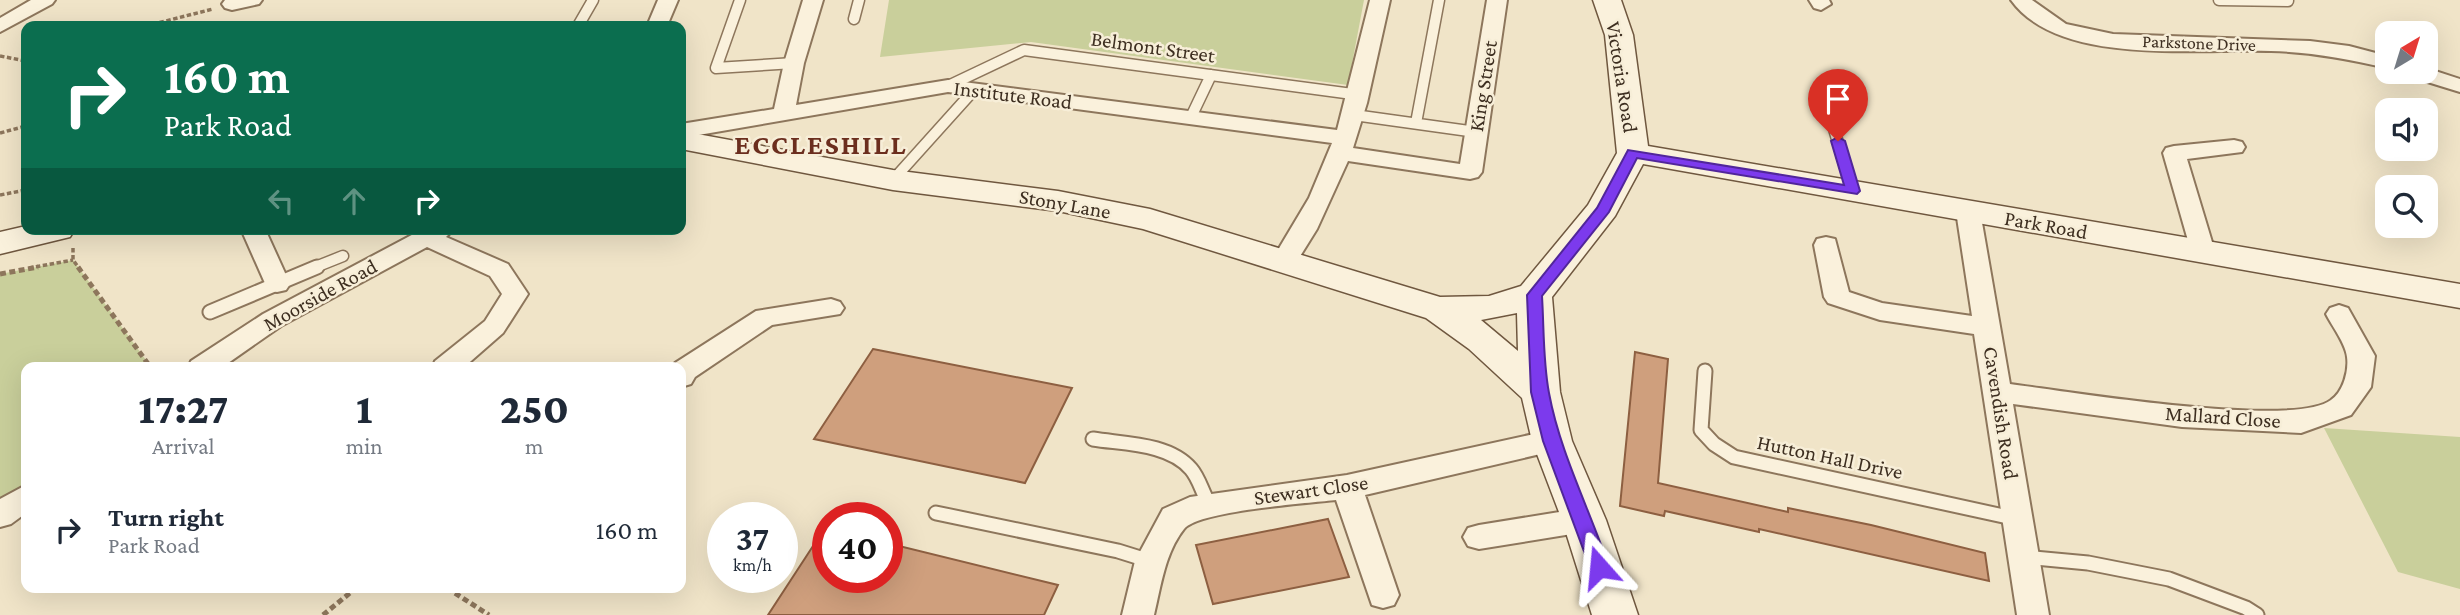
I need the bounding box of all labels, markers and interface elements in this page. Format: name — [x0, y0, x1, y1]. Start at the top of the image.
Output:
street label: Victoria Road — [1601, 20, 1643, 134]
north arrow — [2375, 21, 2438, 84]
map controls — [2375, 21, 2438, 238]
street label: Belmont Street — [1089, 26, 1218, 68]
street label: Parkstone Drive — [2142, 31, 2256, 55]
street label: King Street — [1464, 38, 1502, 133]
icon: right — [49, 49, 140, 140]
text: 160 m — [164, 49, 290, 104]
pin — [1808, 69, 1868, 141]
street label: Institute Road — [952, 76, 1074, 114]
icon: arrive — [1819, 80, 1857, 118]
button: sound — [2375, 98, 2438, 161]
text: Park Road — [164, 107, 292, 143]
district label: ECCLESHILL — [734, 129, 908, 160]
button: search — [2375, 175, 2438, 238]
icon: left — [262, 182, 300, 220]
icon: ahead — [335, 182, 373, 220]
icon: right — [408, 182, 446, 220]
street label: Stony Lane — [1017, 184, 1113, 224]
street label: Park Road — [2003, 206, 2089, 244]
street label: Moorside Road — [259, 254, 381, 336]
street label: Cavendish Road — [1979, 345, 2023, 481]
text: 17:27 — [138, 385, 229, 432]
text: 1 — [356, 385, 372, 432]
text: 250 — [500, 385, 569, 432]
street label: Mallard Close — [2164, 401, 2282, 433]
street label: Hutton Hall Drive — [1755, 430, 1905, 484]
text: Arrival — [152, 433, 215, 459]
text: min — [346, 433, 383, 459]
text: m — [525, 433, 544, 459]
street label: Stewart Close — [1252, 470, 1370, 510]
speed limit sign: 40 — [812, 502, 903, 593]
text: Turn right — [108, 503, 224, 532]
icon: right — [49, 511, 87, 549]
text: 160 m — [596, 516, 658, 545]
text: 37 — [736, 519, 769, 558]
position arrow — [1562, 530, 1636, 604]
text: Park Road — [108, 532, 200, 558]
text: km/h — [733, 555, 772, 575]

